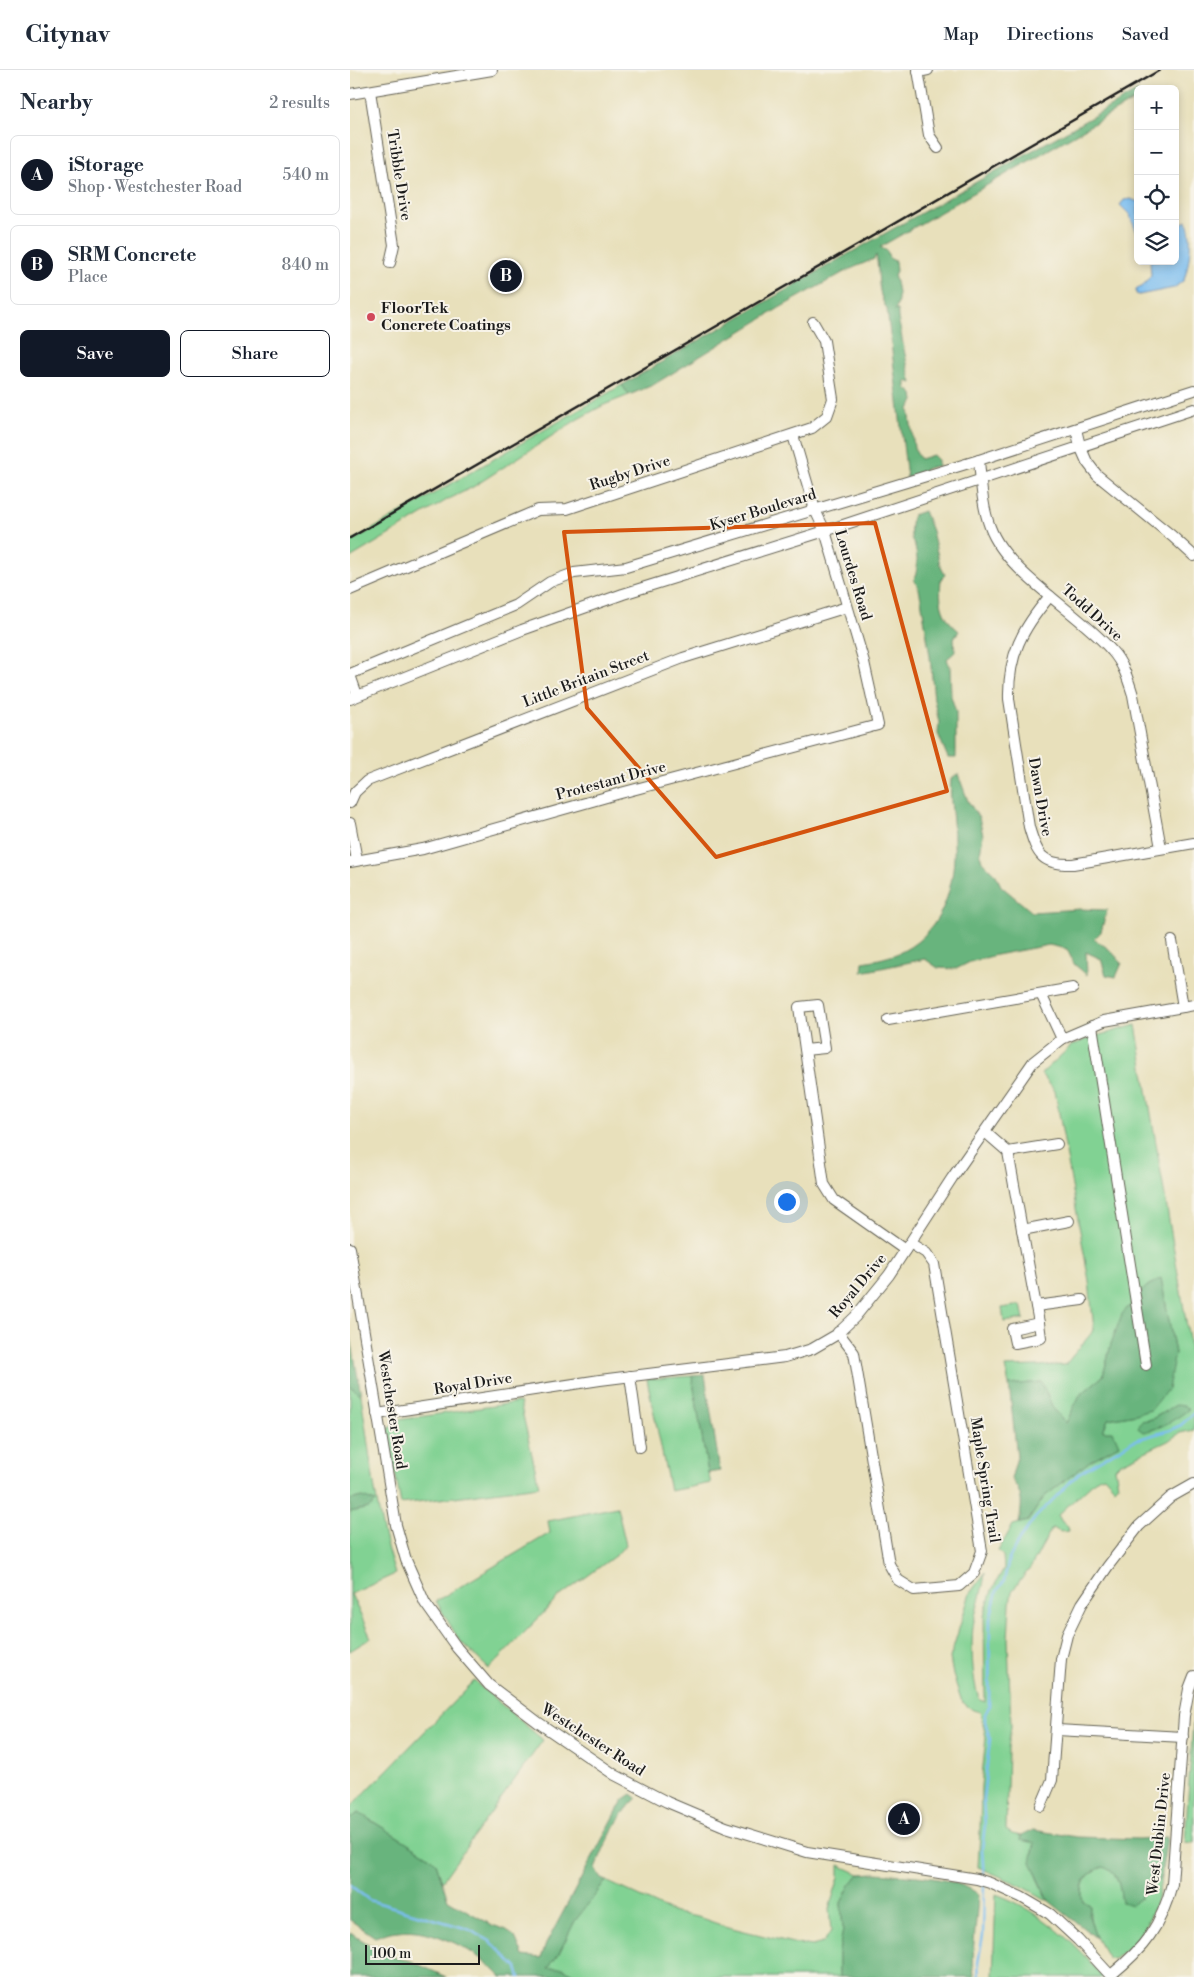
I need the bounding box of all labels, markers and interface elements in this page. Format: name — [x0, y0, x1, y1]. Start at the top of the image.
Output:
text: Citynav — [25, 20, 110, 50]
text: Map — [943, 23, 979, 46]
text: Directions — [1007, 23, 1094, 46]
text: Saved — [1122, 23, 1169, 46]
map controls — [1134, 85, 1179, 265]
button: + — [1134, 85, 1179, 130]
text: Nearby — [20, 90, 93, 116]
text: 2 results — [269, 93, 330, 113]
street label: Tribble Drive — [382, 128, 416, 222]
button: − — [1134, 130, 1179, 175]
text: iStorage — [68, 153, 144, 177]
text: A — [31, 165, 43, 185]
text: 540 m — [282, 165, 329, 185]
button: locate — [1134, 175, 1179, 220]
text: Shop · Westchester Road — [68, 177, 242, 197]
button: layers — [1134, 220, 1179, 265]
text: SRM Concrete — [68, 243, 196, 267]
text: B — [31, 255, 43, 275]
text: 840 m — [281, 255, 329, 275]
pin: B — [490, 257, 522, 295]
text: Place — [68, 267, 108, 287]
place label: FloorTek Concrete Coatings — [381, 299, 511, 335]
marker: FloorTek Concrete Coatings — [365, 311, 377, 323]
button: Save — [20, 330, 170, 377]
button: Share — [180, 330, 330, 377]
street label: Rugby Drive — [587, 451, 673, 495]
street label: Kyser Boulevard — [707, 485, 819, 535]
street label: Lourdes Road — [830, 527, 876, 623]
street label: Todd Drive — [1057, 581, 1127, 645]
street label: Little Britain Street — [520, 646, 652, 712]
street label: Dawn Drive — [1024, 756, 1056, 838]
street label: Protestant Drive — [554, 757, 668, 805]
your location — [774, 1189, 800, 1215]
street label: Royal Drive — [825, 1250, 891, 1322]
street label: Westchester Road — [373, 1348, 411, 1471]
street label: Royal Drive — [433, 1368, 513, 1400]
street label: Maple Spring Trail — [966, 1416, 1004, 1545]
street label: Westchester Road — [537, 1699, 649, 1781]
street label: West Dublin Drive — [1143, 1772, 1175, 1897]
pin: A — [888, 1800, 920, 1838]
scale bar — [365, 1942, 480, 1965]
text: 100 m — [372, 1945, 411, 1963]

